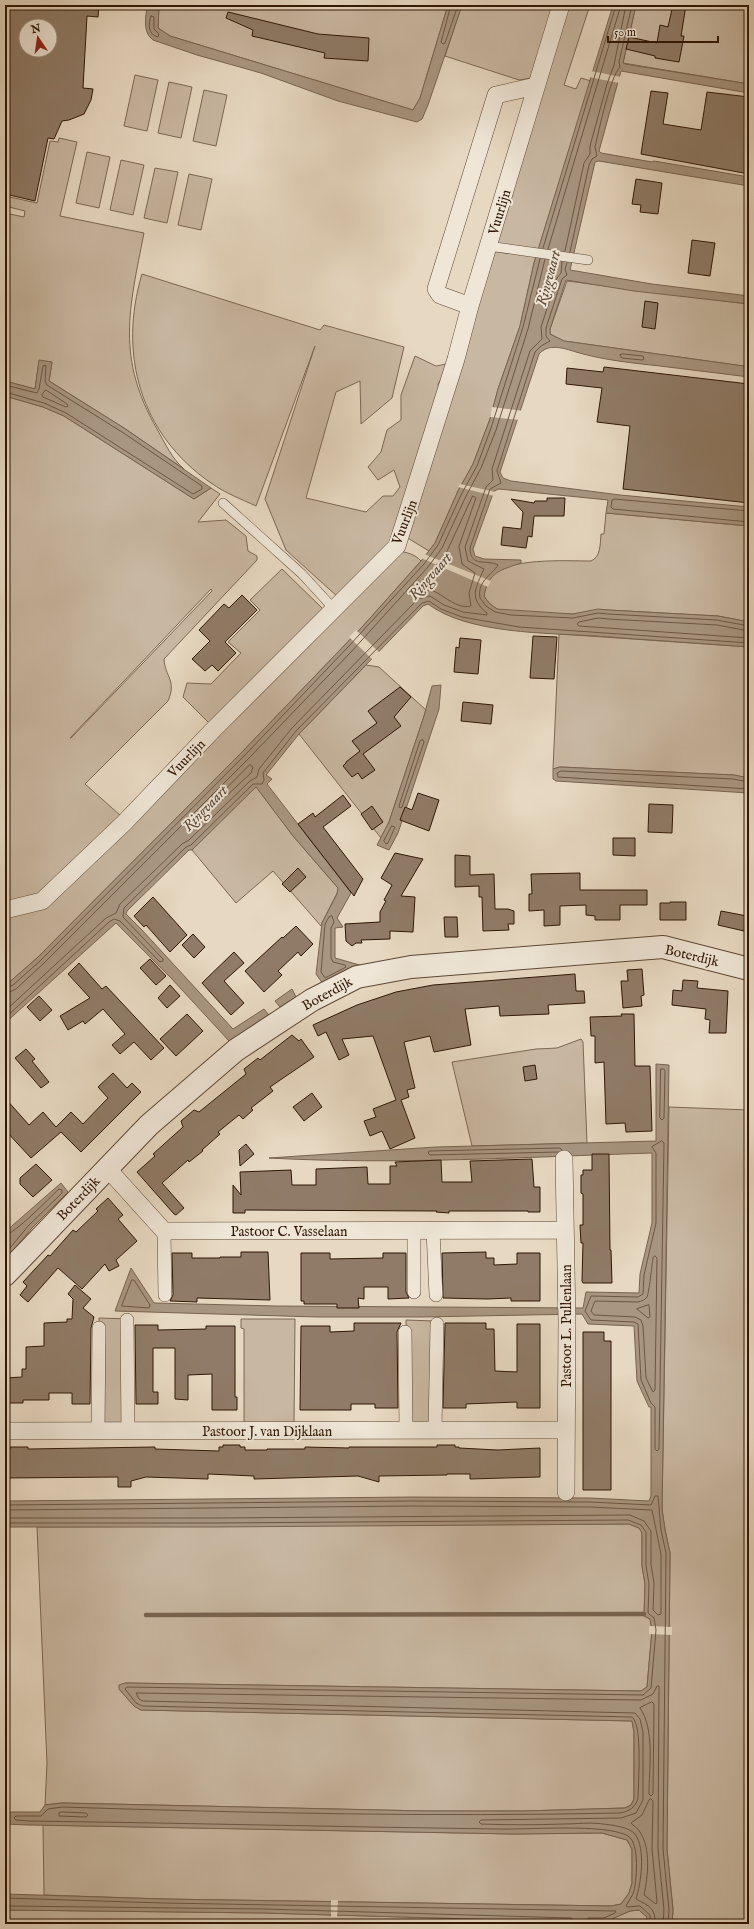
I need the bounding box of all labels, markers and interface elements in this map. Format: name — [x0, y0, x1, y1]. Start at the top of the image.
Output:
north arrow — [18, 18, 58, 58]
scale bar — [608, 18, 718, 44]
text: N — [29, 21, 43, 37]
text: 50 m — [614, 25, 636, 40]
street label: Vuurlijn — [484, 187, 516, 238]
water label: Ringvaart — [532, 247, 566, 308]
street label: Vuurlijn — [388, 497, 422, 548]
water label: Ringvaart — [404, 548, 458, 605]
street label: Vuurlijn — [163, 735, 210, 782]
water label: Ringvaart — [179, 780, 234, 836]
street label: Boterdijk — [663, 941, 721, 971]
street label: Boterdijk — [299, 972, 356, 1015]
street label: Boterdijk — [53, 1172, 105, 1225]
street label: Pastoor C. Vasselaan — [231, 1223, 348, 1241]
street label: Pastoor L. Pullenlaan — [558, 1264, 576, 1388]
street label: Pastoor J. van Dijklaan — [202, 1423, 333, 1441]

